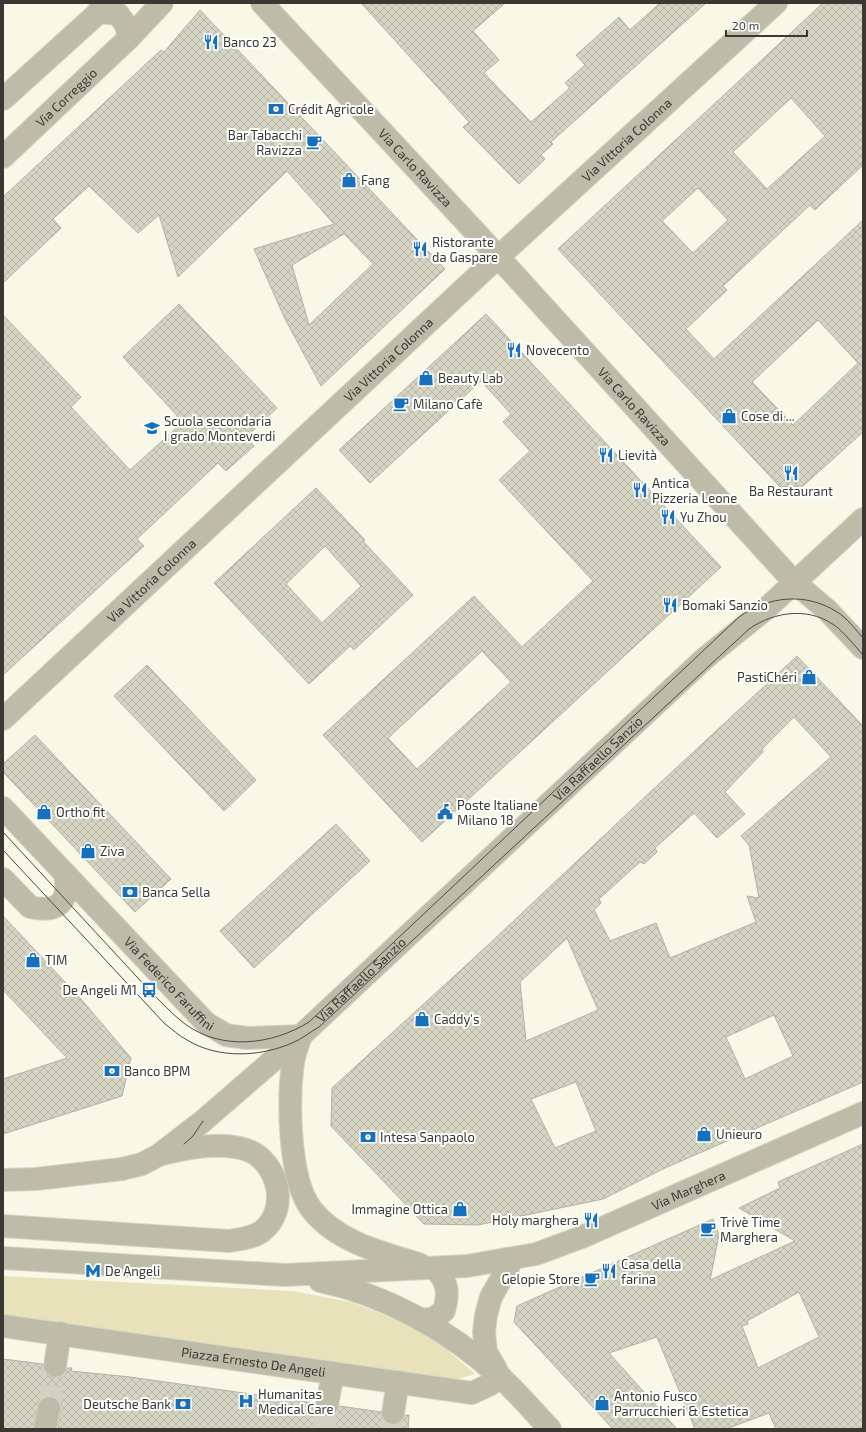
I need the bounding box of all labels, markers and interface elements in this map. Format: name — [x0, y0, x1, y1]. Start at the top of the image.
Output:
scale bar — [726, 12, 807, 38]
text: 20 m — [732, 18, 759, 32]
restaurant icon: Banco 23 — [202, 33, 220, 51]
place label: Banco 23 — [223, 34, 277, 50]
street label: Via Correggio — [32, 65, 100, 130]
street label: Via Vittoria Colonna — [578, 95, 675, 185]
bank icon: Crédit Agricole — [267, 100, 285, 118]
place label: Crédit Agricole — [288, 101, 374, 117]
street label: Via Carlo Ravizza — [375, 125, 456, 210]
place label: Bar Tabacchi Ravizza — [228, 127, 302, 158]
cafe icon: Bar Tabacchi Ravizza — [305, 133, 323, 151]
shop icon: Fang — [340, 171, 358, 189]
place label: Fang — [361, 172, 390, 188]
place label: Ristorante da Gaspare — [432, 234, 498, 265]
restaurant icon: Ristorante da Gaspare — [411, 240, 429, 258]
street label: Via Vittoria Colonna — [340, 314, 436, 405]
restaurant icon: Novecento — [505, 341, 523, 359]
place label: Novecento — [526, 342, 589, 358]
street label: Via Carlo Ravizza — [594, 364, 674, 449]
shop icon: Beauty Lab — [417, 369, 435, 387]
place label: Beauty Lab — [438, 370, 503, 386]
cafe icon: Milano Cafè — [392, 395, 410, 413]
place label: Milano Cafè — [413, 396, 483, 412]
shop icon: Cose di ... — [720, 407, 738, 425]
place label: Cose di ... — [741, 408, 795, 424]
place label: Scuola secondaria I grado Monteverdi — [164, 413, 275, 444]
school or university icon: Scuola secondaria I grado Monteverdi — [143, 419, 161, 437]
restaurant icon: Lievità — [597, 446, 615, 464]
place label: Lievità — [618, 447, 657, 463]
restaurant icon: Ba Restaurant — [782, 464, 800, 482]
place label: Antica Pizzeria Leone — [652, 475, 737, 506]
restaurant icon: Antica Pizzeria Leone — [631, 481, 649, 499]
place label: Ba Restaurant — [749, 483, 833, 499]
restaurant icon: Yu Zhou — [659, 508, 677, 526]
place label: Yu Zhou — [680, 509, 727, 525]
street label: Via Vittoria Colonna — [103, 535, 199, 626]
restaurant icon: Bomaki Sanzio — [661, 596, 679, 614]
place label: Bomaki Sanzio — [682, 597, 768, 613]
shop icon: PastiChéri — [800, 668, 818, 686]
place label: PastiChéri — [737, 669, 797, 685]
street label: Via Raffaello Sanzio — [549, 713, 646, 804]
place label: Poste Italiane Milano 18 — [457, 797, 538, 828]
shop icon: Ortho fit — [35, 803, 53, 821]
public building icon: Poste Italiane Milano 18 — [436, 803, 454, 821]
place label: Ortho fit — [56, 804, 105, 820]
shop icon: Ziva — [79, 842, 97, 860]
place label: Ziva — [100, 843, 125, 859]
bank icon: Banca Sella — [121, 883, 139, 901]
place label: Banca Sella — [142, 884, 210, 900]
street label: Via Federico Faruffini — [121, 933, 217, 1034]
street label: Via Raffaello Sanzio — [313, 934, 409, 1025]
shop icon: TIM — [24, 951, 42, 969]
place label: TIM — [45, 952, 67, 968]
bus stop icon: De Angeli M1 — [140, 981, 158, 999]
place label: De Angeli M1 — [62, 982, 137, 998]
shop icon: Caddy's — [413, 1010, 431, 1028]
place label: Caddy's — [434, 1011, 480, 1027]
bank icon: Banco BPM — [103, 1062, 121, 1080]
place label: Banco BPM — [124, 1063, 190, 1079]
shop icon: Unieuro — [695, 1125, 713, 1143]
place label: Unieuro — [716, 1126, 762, 1142]
bank icon: Intesa Sanpaolo — [359, 1128, 377, 1146]
place label: Intesa Sanpaolo — [380, 1129, 475, 1145]
street label: Via Marghera — [649, 1167, 728, 1213]
shop icon: Immagine Ottica — [451, 1200, 469, 1218]
place label: Immagine Ottica — [351, 1201, 448, 1217]
restaurant icon: Holy marghera — [582, 1211, 600, 1229]
place label: Holy marghera — [492, 1212, 579, 1228]
place label: Trivè Time Marghera — [720, 1214, 780, 1245]
cafe icon: Trivè Time Marghera — [699, 1220, 717, 1238]
place label: Casa della farina — [621, 1256, 681, 1287]
metro station icon: De Angeli — [84, 1262, 102, 1280]
restaurant icon: Casa della farina — [600, 1262, 618, 1280]
place label: De Angeli — [105, 1263, 160, 1279]
cafe icon: Gelopie Store — [583, 1270, 601, 1288]
place label: Gelopie Store — [501, 1271, 580, 1287]
street label: Piazza Ernesto De Angeli — [180, 1344, 327, 1380]
place label: Humanitas Medical Care — [258, 1386, 334, 1417]
place label: Antonio Fusco Parrucchieri & Estetica — [614, 1388, 749, 1419]
hospital icon: Humanitas Medical Care — [237, 1392, 255, 1410]
shop icon: Antonio Fusco Parrucchieri & Estetica — [593, 1394, 611, 1412]
bank icon: Deutsche Bank — [174, 1395, 192, 1413]
place label: Deutsche Bank — [83, 1396, 171, 1412]

